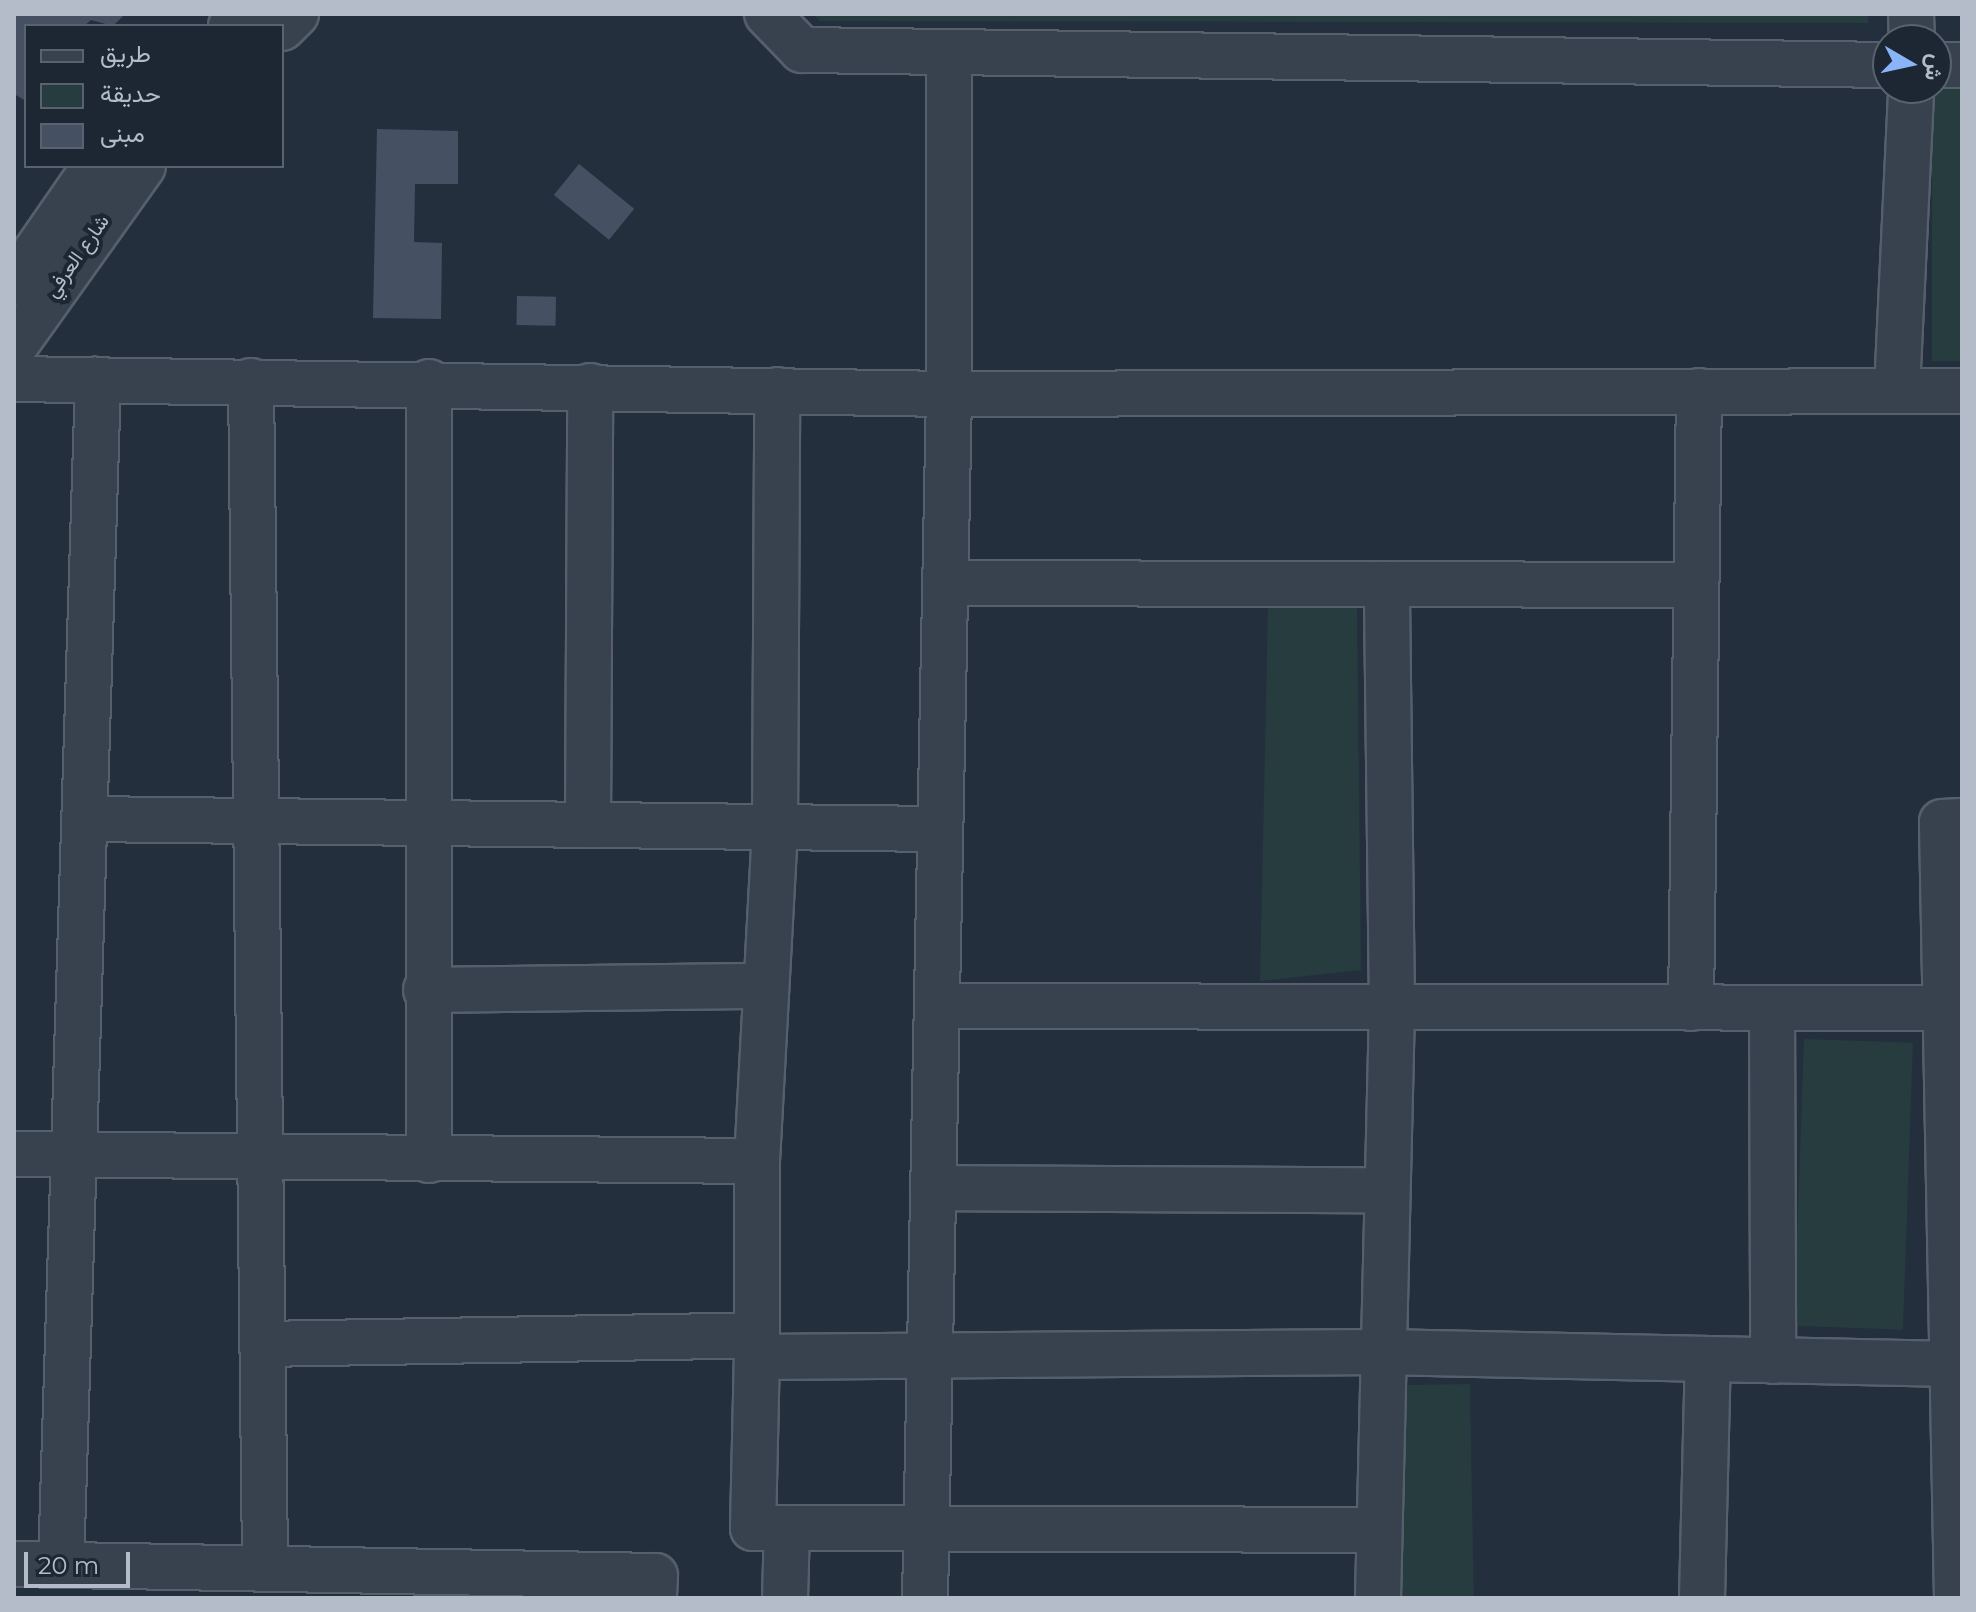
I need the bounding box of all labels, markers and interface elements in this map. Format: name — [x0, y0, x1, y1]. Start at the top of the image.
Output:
legend — [24, 24, 284, 168]
north arrow — [1872, 24, 1952, 104]
text: طريق — [100, 39, 151, 68]
text: ش — [1919, 52, 1950, 83]
text: حديقة — [100, 79, 161, 108]
text: مبنى — [100, 119, 145, 148]
street label: شارع العرفي — [40, 210, 114, 302]
scale bar — [28, 1536, 134, 1586]
text: 20 m — [38, 1551, 99, 1580]

